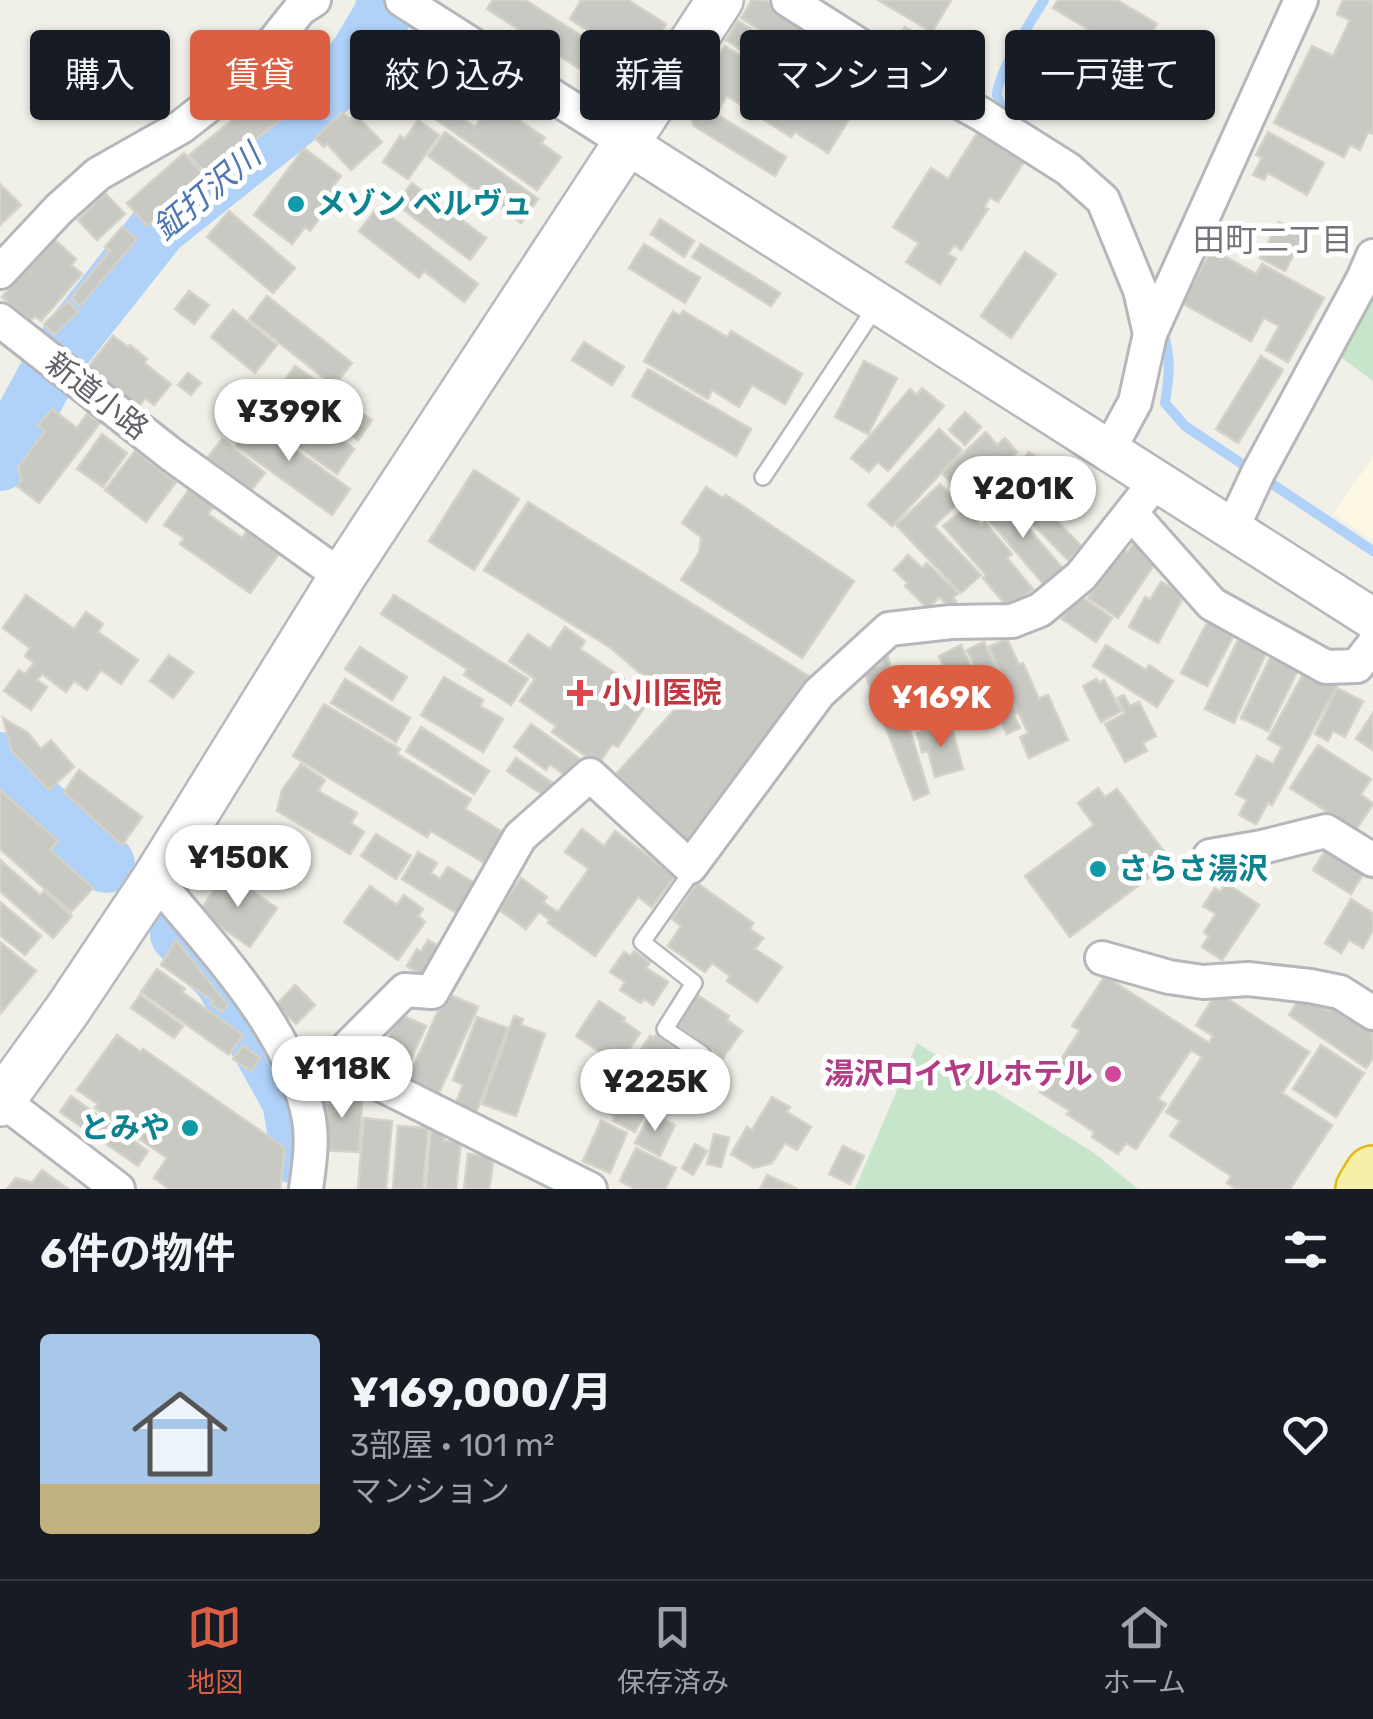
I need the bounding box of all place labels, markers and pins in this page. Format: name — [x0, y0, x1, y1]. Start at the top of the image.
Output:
place label: メゾン ベルヴュ — [316, 186, 532, 222]
marker: メゾン ベルヴュ — [285, 193, 307, 215]
pin: ¥399K — [219, 379, 359, 464]
pin: ¥201K — [953, 456, 1093, 541]
pin: ¥169K — [871, 665, 1011, 750]
place label: 小川医院 — [602, 675, 722, 711]
marker: 小川医院 — [567, 680, 593, 706]
pin: ¥150K — [168, 825, 308, 910]
place label: さらさ湯沢 — [1118, 851, 1268, 887]
marker: さらさ湯沢 — [1087, 858, 1109, 880]
pin: ¥118K — [272, 1036, 412, 1121]
pin: ¥225K — [585, 1049, 725, 1134]
place label: 湯沢ロイヤルホテル — [824, 1056, 1093, 1092]
marker: 湯沢ロイヤルホテル — [1102, 1063, 1124, 1085]
place label: とみや — [80, 1110, 170, 1146]
marker: とみや — [179, 1117, 201, 1139]

